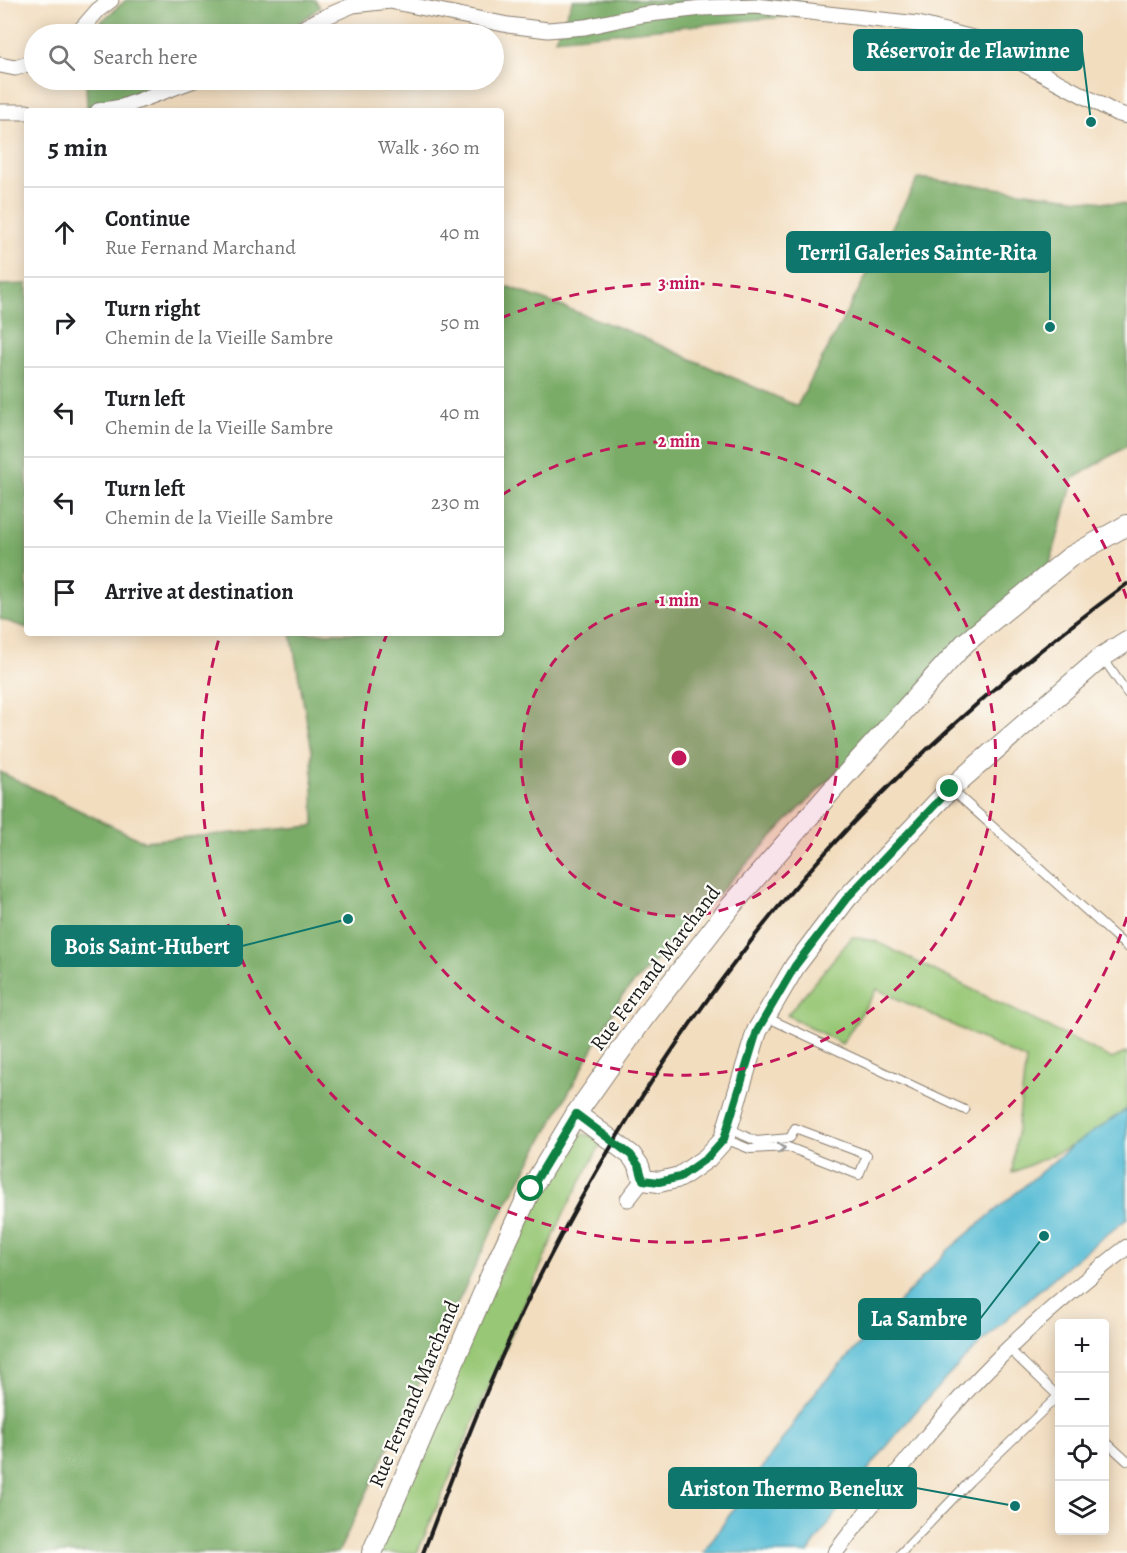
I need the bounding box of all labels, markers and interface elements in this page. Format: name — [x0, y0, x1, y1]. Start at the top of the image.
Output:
search box — [24, 24, 504, 90]
callout: Réservoir de Flawinne — [854, 30, 1082, 70]
text: Réservoir de Flawinne — [866, 36, 1070, 66]
icon: search — [45, 41, 78, 74]
text: Search here — [93, 42, 198, 72]
text: 5 min — [48, 130, 108, 165]
text: Walk · 360 m — [378, 134, 480, 161]
text: Continue — [105, 204, 190, 234]
icon: ahead — [48, 216, 81, 249]
text: 40 m — [440, 219, 480, 246]
callout: Terril Galeries Sainte-Rita — [787, 232, 1050, 272]
text: Rue Fernand Marchand — [105, 234, 296, 261]
text: Terril Galeries Sainte-Rita — [799, 238, 1038, 268]
text: 3 min — [658, 271, 700, 295]
text: Turn right — [105, 294, 201, 324]
icon: right — [48, 306, 81, 339]
text: 50 m — [440, 309, 480, 336]
text: Chemin de la Vieille Sambre — [105, 324, 333, 351]
text: Turn left — [105, 384, 185, 414]
icon: left — [48, 396, 81, 429]
text: 40 m — [440, 399, 480, 426]
text: Chemin de la Vieille Sambre — [105, 414, 333, 441]
text: 2 min — [658, 429, 700, 453]
text: Turn left — [105, 474, 185, 504]
icon: left — [48, 486, 81, 519]
text: 230 m — [431, 489, 480, 516]
text: Chemin de la Vieille Sambre — [105, 504, 333, 531]
icon: arrive — [48, 576, 81, 609]
text: Arrive at destination — [105, 577, 294, 607]
text: 1 min — [659, 588, 699, 612]
centre of rings — [669, 748, 689, 768]
route end — [936, 775, 962, 801]
street label: Rue Fernand Marchand — [583, 879, 727, 1056]
callout: Bois Saint-Hubert — [52, 926, 242, 966]
text: Bois Saint-Hubert — [64, 932, 231, 962]
one-way arrow — [776, 1142, 785, 1154]
route start — [517, 1175, 543, 1201]
street label: Rue Fernand Marchand — [362, 1296, 466, 1492]
callout: La Sambre — [859, 1299, 980, 1339]
text: La Sambre — [871, 1304, 967, 1334]
map controls — [1055, 1319, 1109, 1535]
button: + — [1055, 1319, 1109, 1373]
button: − — [1055, 1373, 1109, 1427]
button: locate — [1055, 1427, 1109, 1481]
callout: Ariston Thermo Benelux — [669, 1468, 916, 1508]
text: Ariston Thermo Benelux — [680, 1474, 904, 1504]
button: layers — [1055, 1481, 1109, 1535]

